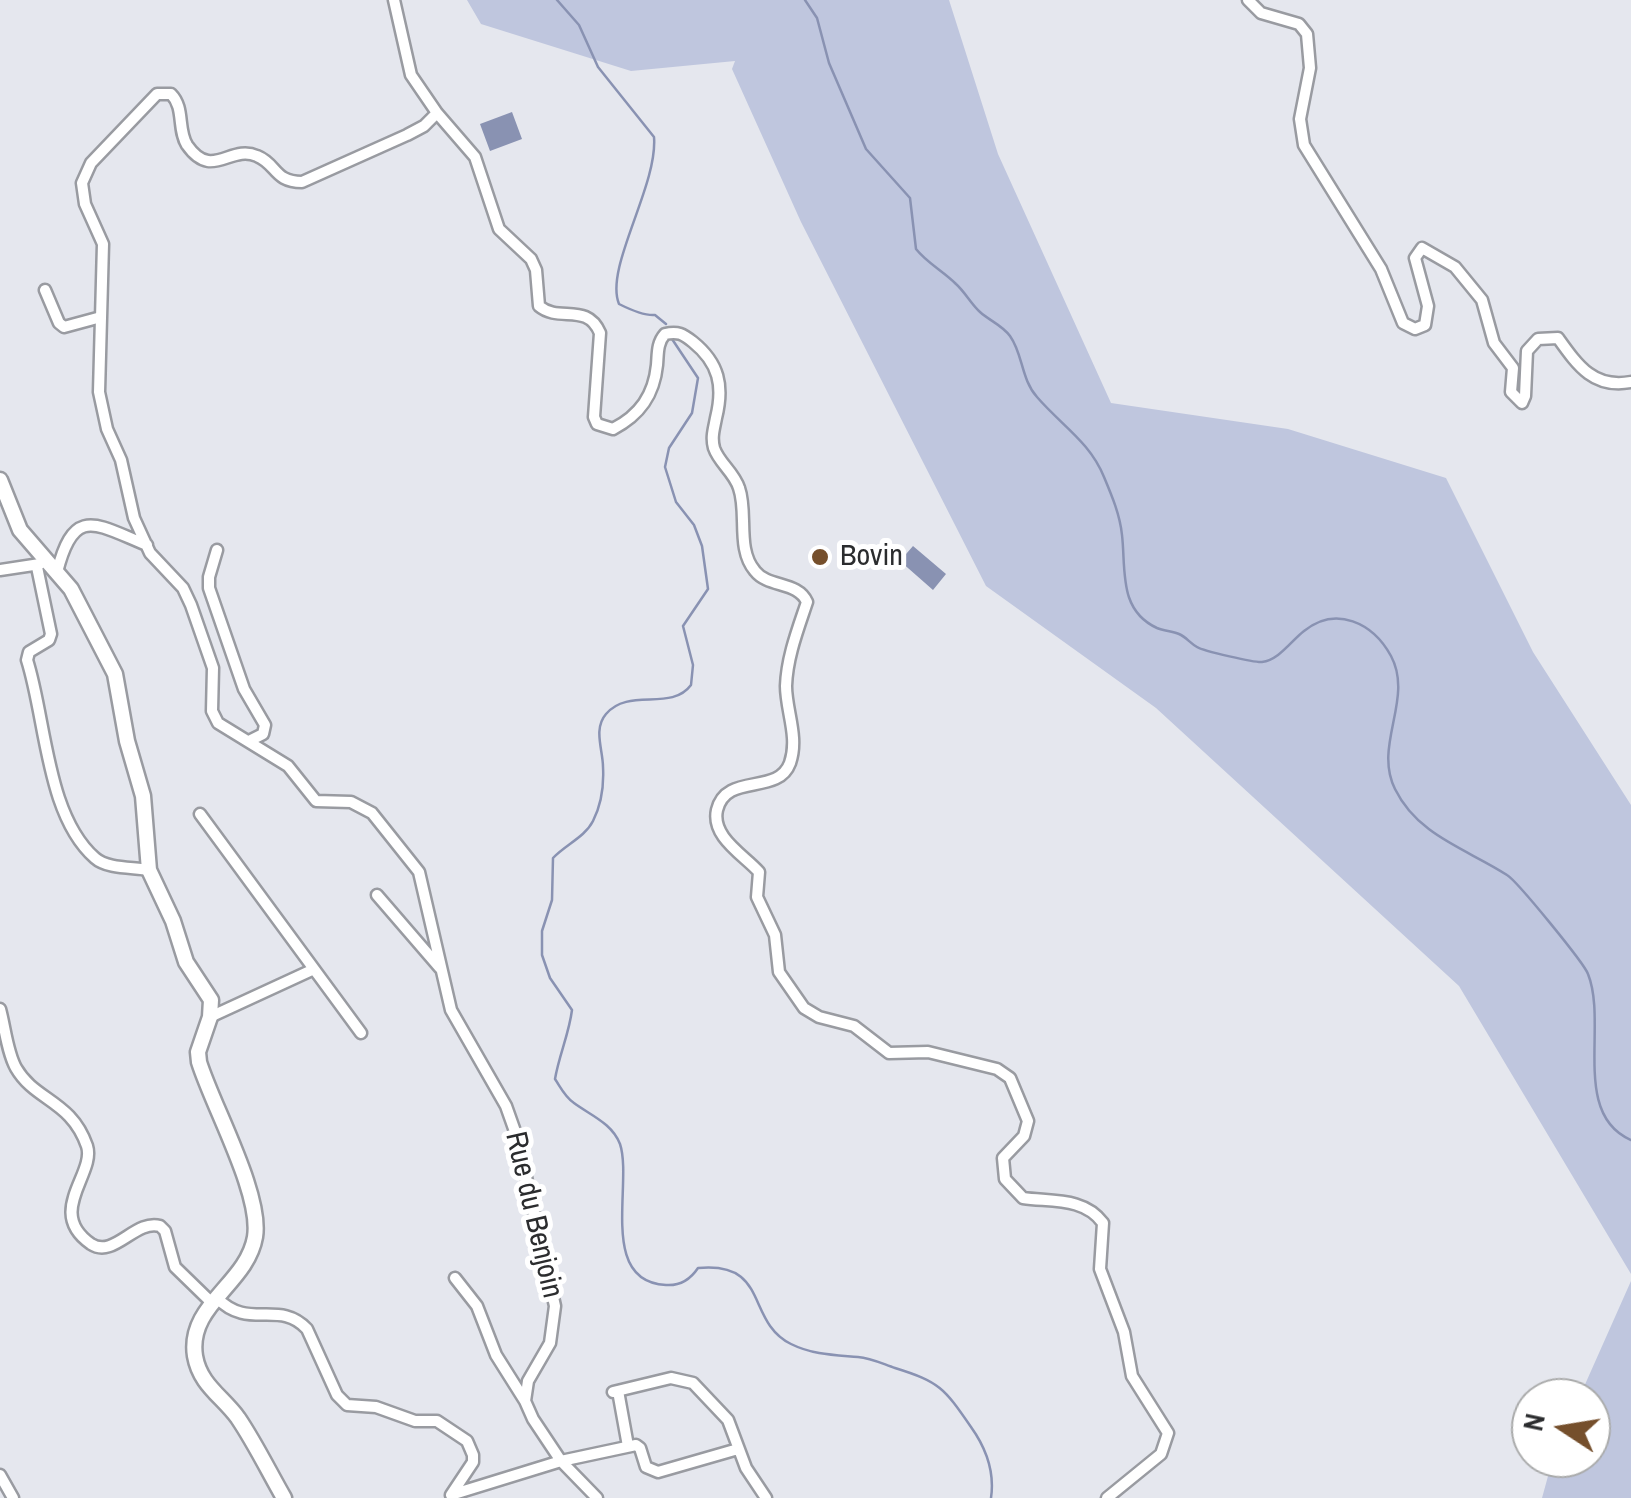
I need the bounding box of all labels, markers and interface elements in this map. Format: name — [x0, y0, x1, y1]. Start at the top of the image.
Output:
place label: Bovin — [840, 539, 903, 575]
marker: Bovin — [809, 546, 831, 568]
street label: Rue du Benjoin — [496, 1128, 570, 1302]
north arrow — [1511, 1378, 1611, 1478]
text: N — [1513, 1410, 1554, 1434]

